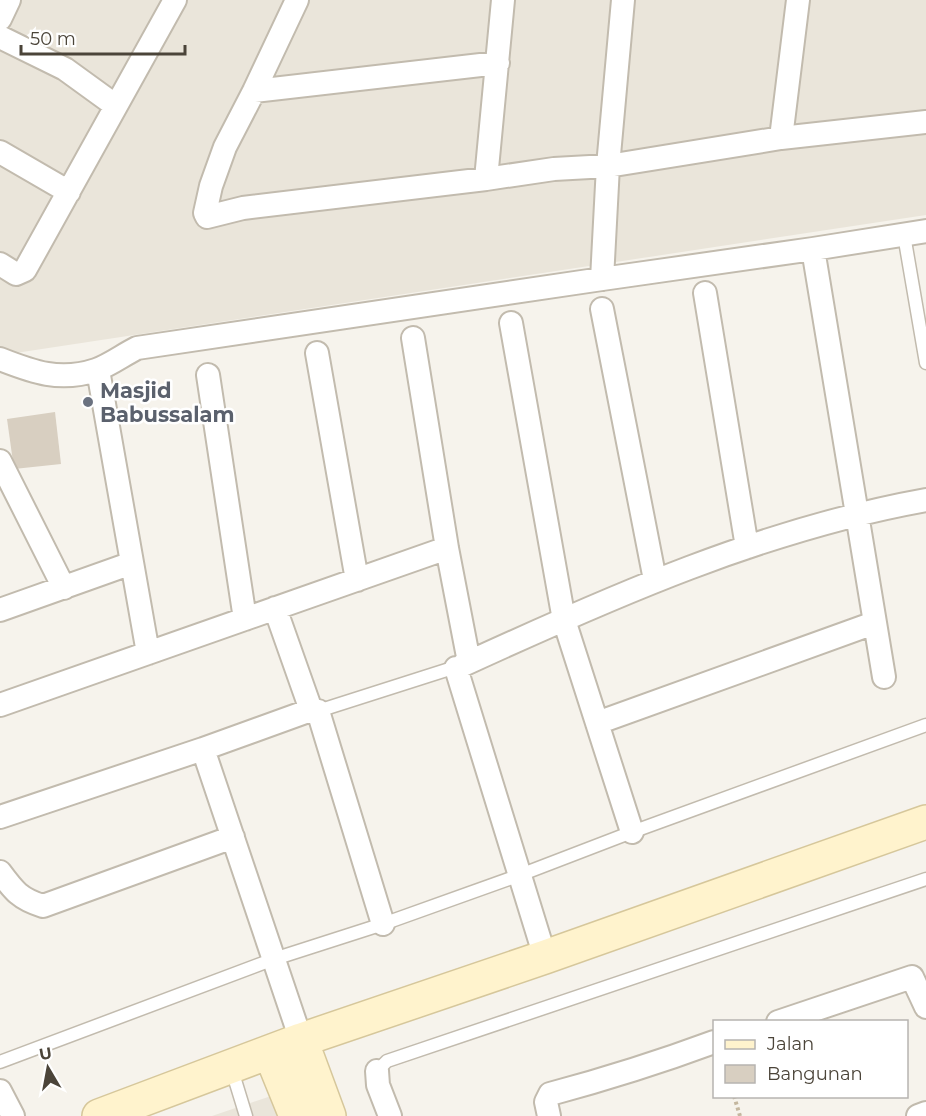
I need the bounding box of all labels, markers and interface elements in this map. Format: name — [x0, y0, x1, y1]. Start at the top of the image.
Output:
scale bar — [21, 18, 184, 56]
text: 50 m — [30, 28, 76, 50]
place label: Masjid Babussalam — [100, 378, 235, 427]
marker: Masjid Babussalam — [81, 395, 95, 409]
legend — [713, 1020, 908, 1098]
text: Jalan — [766, 1033, 814, 1055]
north arrow — [18, 1038, 78, 1098]
text: U — [38, 1043, 53, 1064]
text: Bangunan — [767, 1063, 863, 1085]

